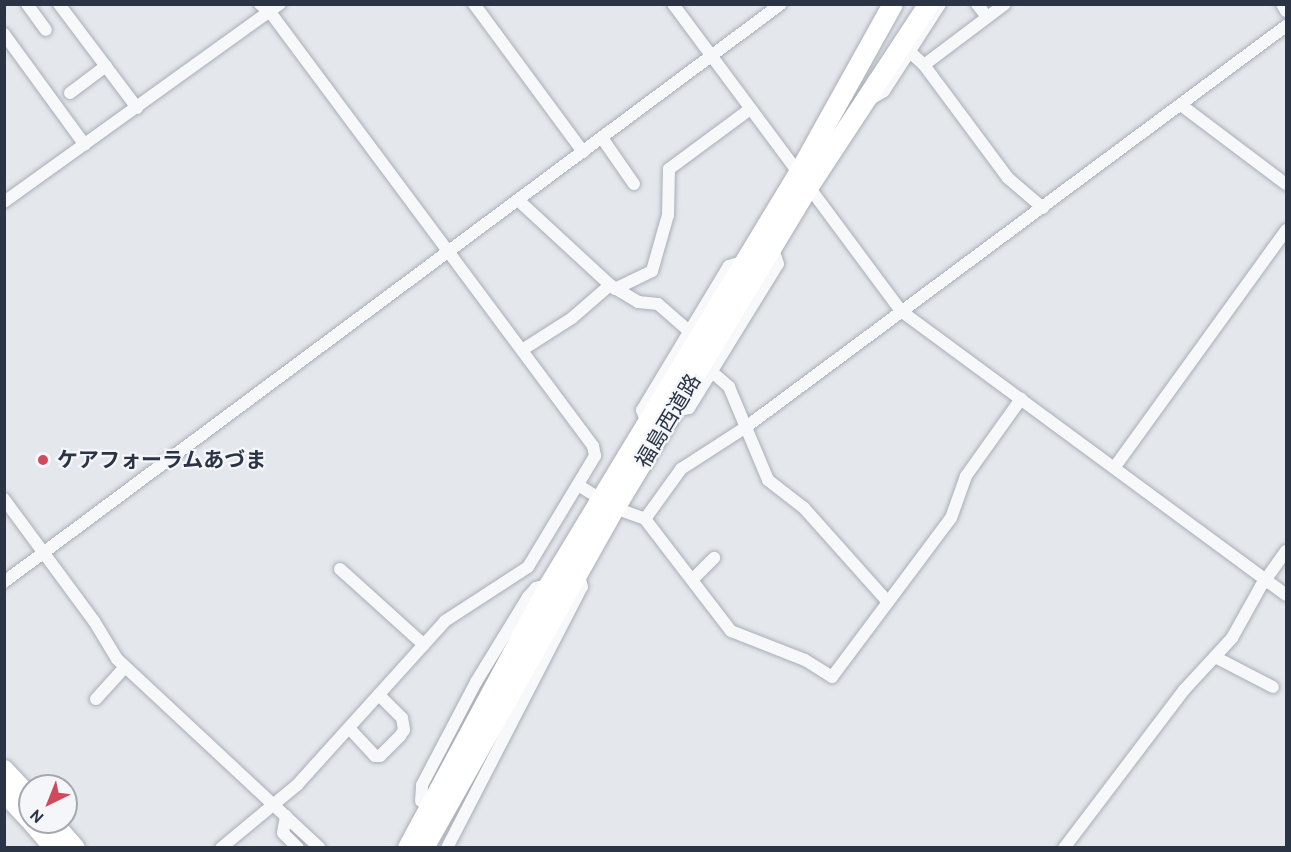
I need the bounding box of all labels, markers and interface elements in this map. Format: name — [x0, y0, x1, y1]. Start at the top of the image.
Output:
street label: 福島西道路 — [630, 370, 706, 472]
place label: ケアフォーラムあづま — [57, 447, 267, 473]
marker: ケアフォーラムあづま — [34, 451, 52, 469]
north arrow — [18, 774, 78, 834]
text: N — [26, 805, 47, 827]

